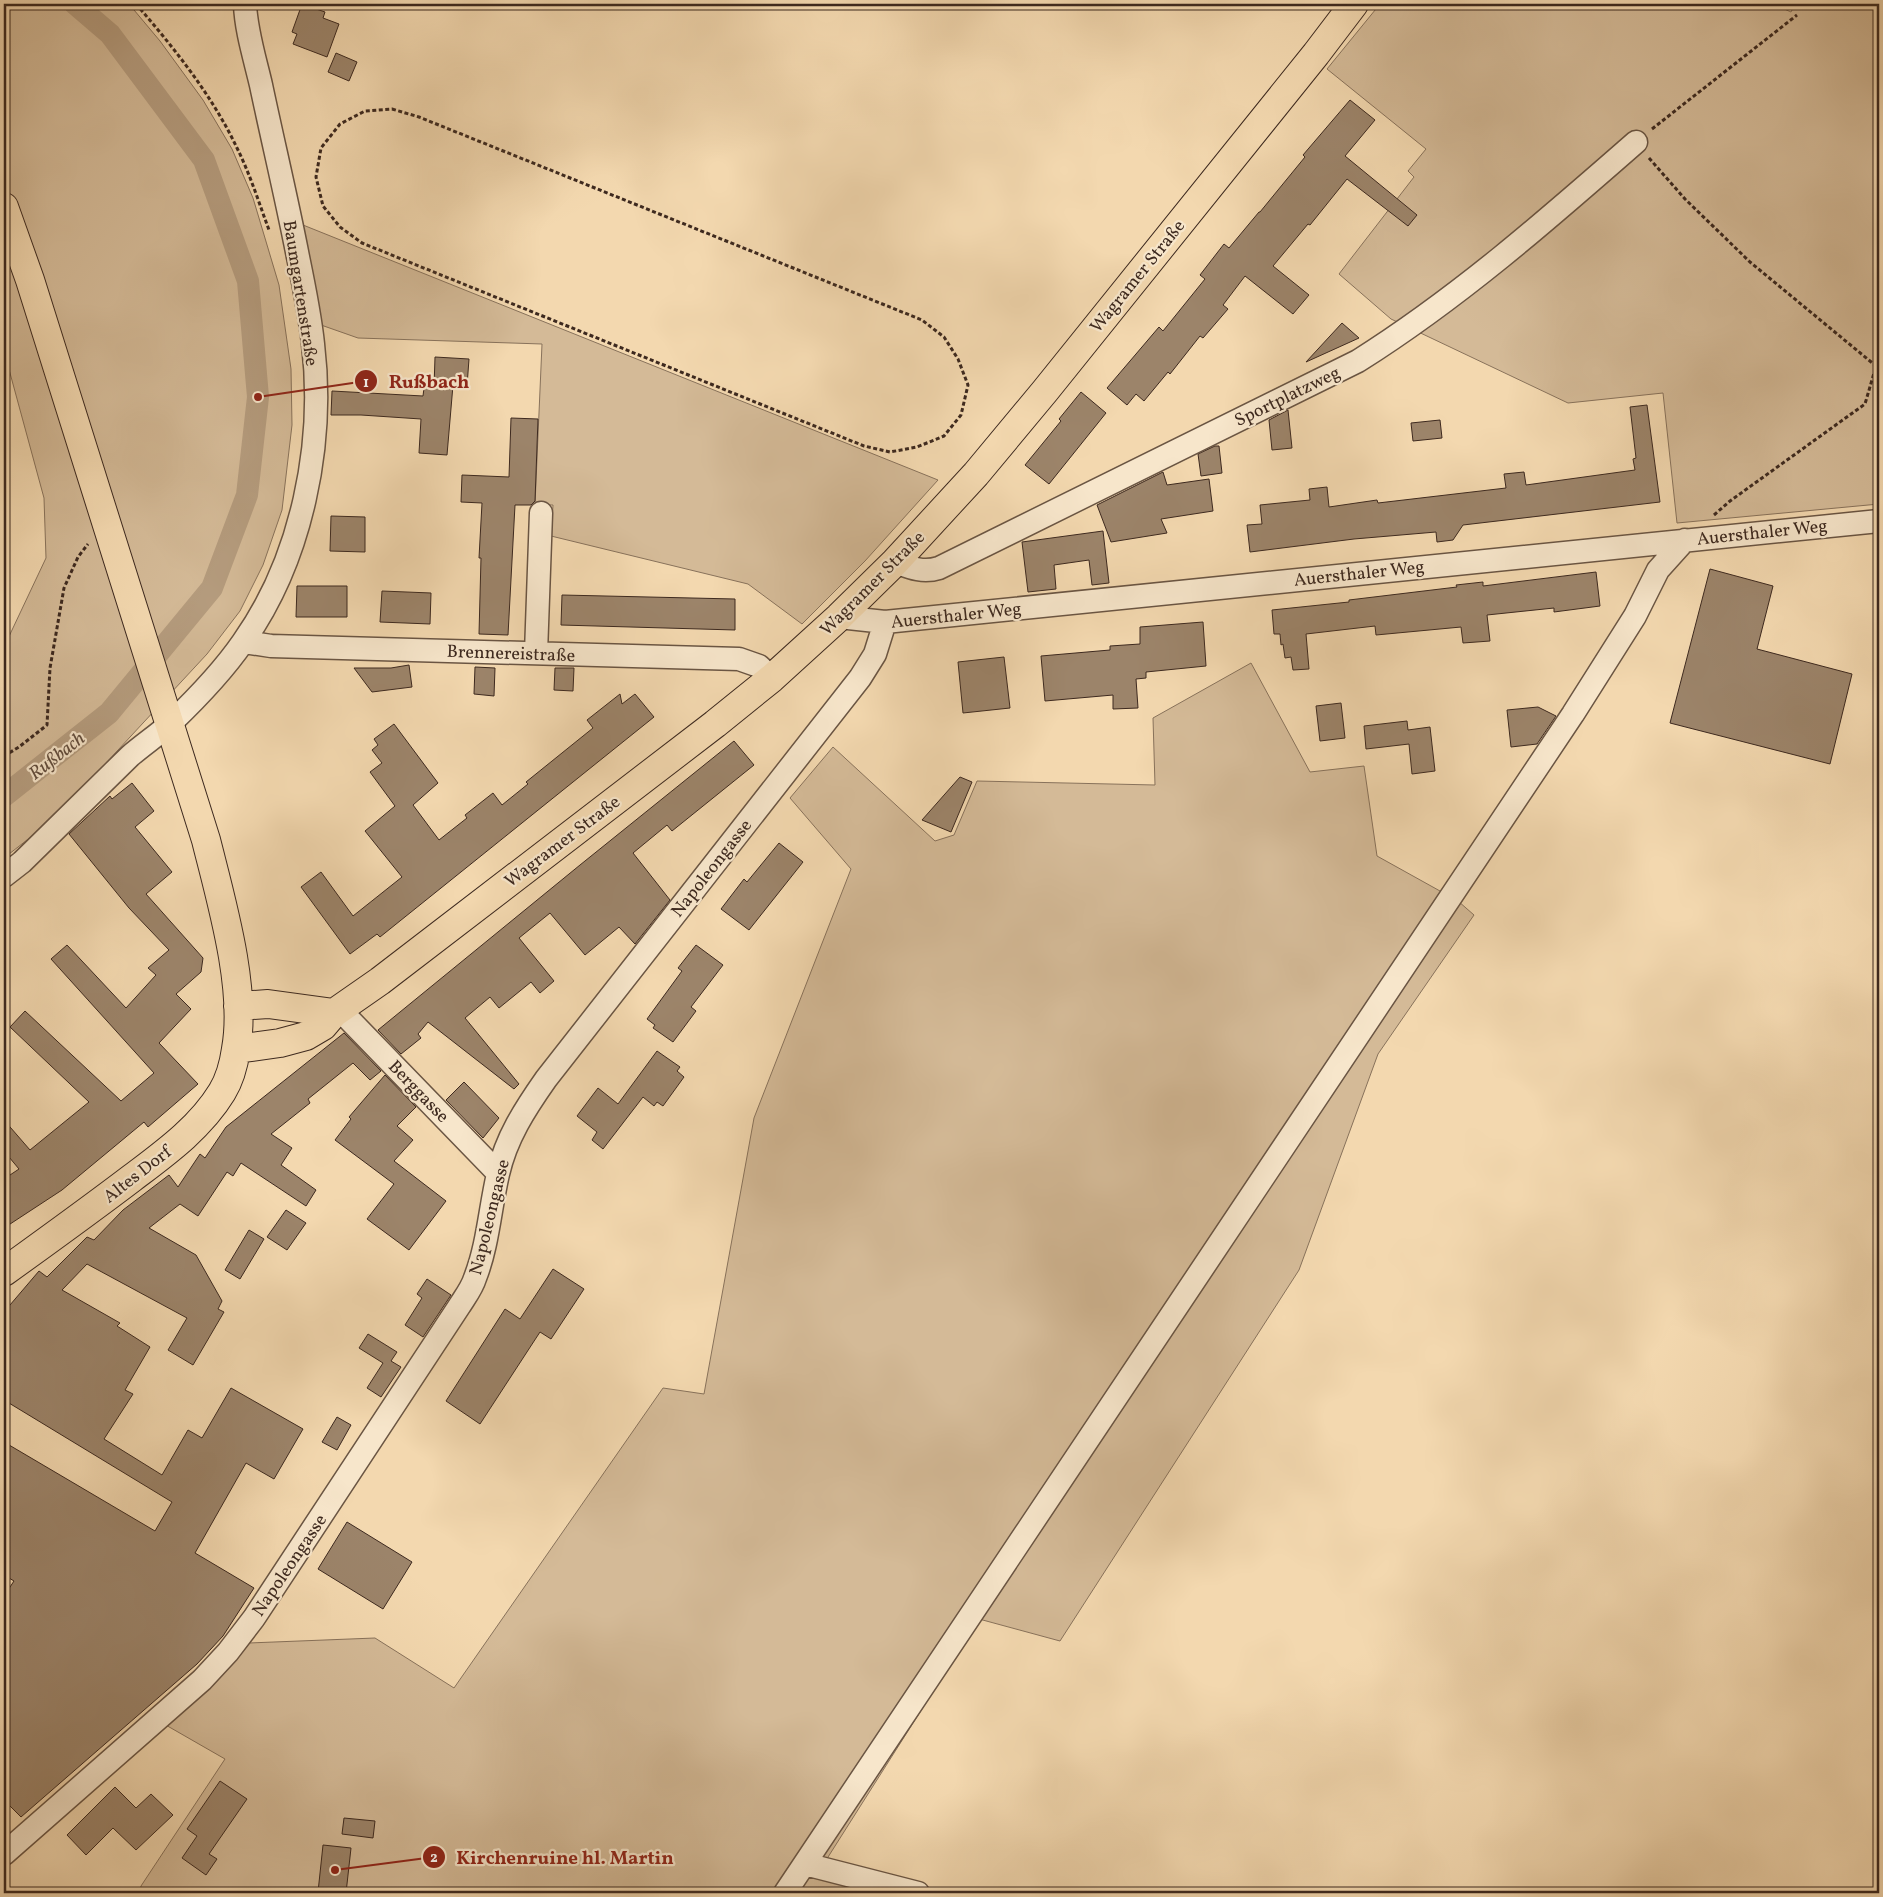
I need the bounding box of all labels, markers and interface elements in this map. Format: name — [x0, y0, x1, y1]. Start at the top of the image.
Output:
street label: Wagramer Straße — [1085, 215, 1192, 339]
street label: Baumgartenstraße — [276, 219, 323, 368]
street label: Sportplatzweg — [1231, 361, 1345, 434]
callout: Rußbach — [353, 364, 479, 398]
text: Rußbach — [389, 370, 469, 396]
text: 1 — [363, 373, 369, 394]
street label: Auersthaler Weg — [1696, 514, 1829, 553]
street label: Wagramer Straße — [815, 526, 931, 642]
street label: Auersthaler Weg — [1293, 555, 1426, 594]
street label: Auersthaler Weg — [890, 597, 1023, 636]
street label: Brennereistraße — [446, 640, 576, 669]
water label: Rußbach — [24, 726, 91, 787]
street label: Wagramer Straße — [500, 790, 626, 894]
street label: Napoleongasse — [666, 815, 758, 923]
street label: Berggasse — [382, 1055, 454, 1129]
street label: Altes Dorf — [99, 1139, 179, 1210]
street label: Napoleongasse — [464, 1157, 517, 1278]
street label: Napoleongasse — [247, 1510, 334, 1622]
callout: Kirchenruine hl. Martin — [421, 1840, 684, 1874]
text: Kirchenruine hl. Martin — [456, 1846, 674, 1872]
text: 2 — [430, 1848, 438, 1869]

